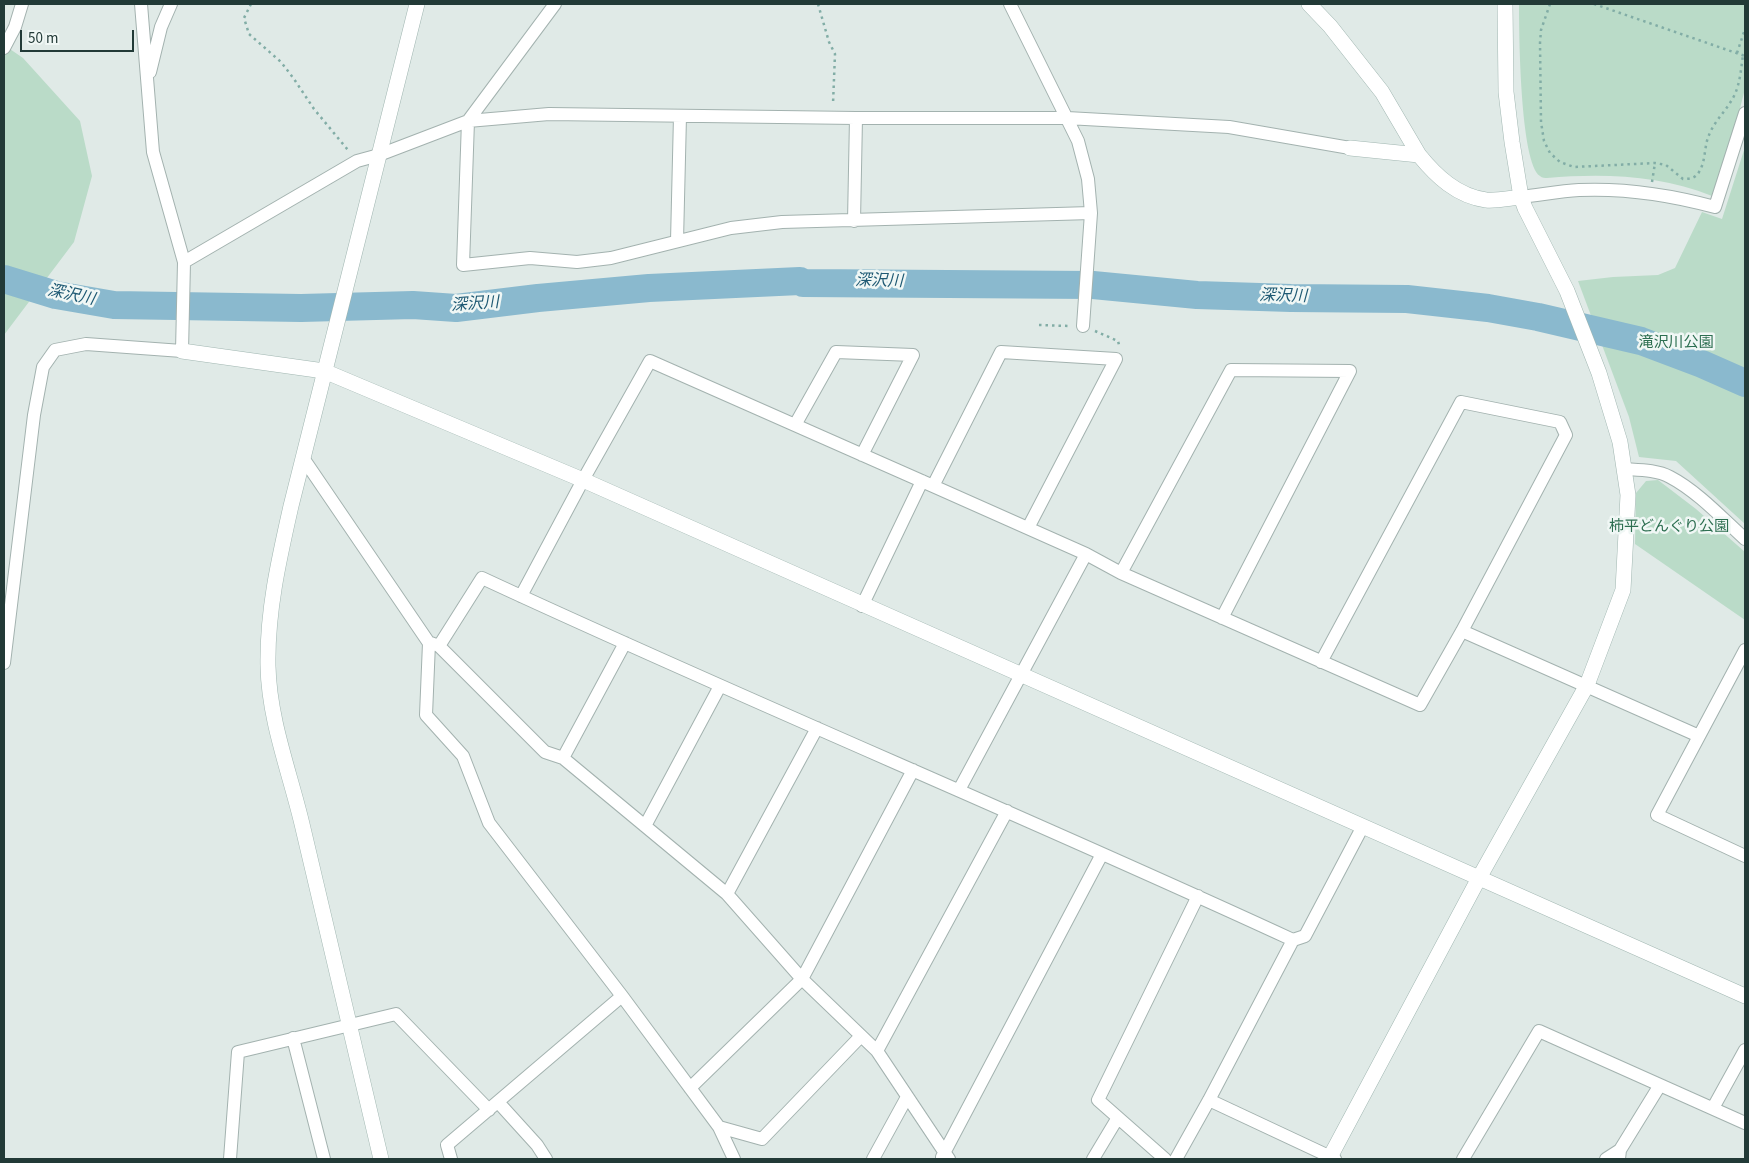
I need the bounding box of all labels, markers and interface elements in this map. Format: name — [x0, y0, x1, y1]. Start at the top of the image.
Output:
scale bar — [22, 20, 136, 52]
text: 50 m — [28, 28, 58, 49]
water label: 深沢川 — [855, 272, 903, 292]
water label: 深沢川 — [46, 282, 96, 310]
water label: 深沢川 — [1259, 287, 1307, 307]
water label: 深沢川 — [450, 294, 500, 316]
park label: 滝沢川公園 — [1639, 335, 1713, 353]
park label: 柿平どんぐり公園 — [1609, 519, 1729, 537]

